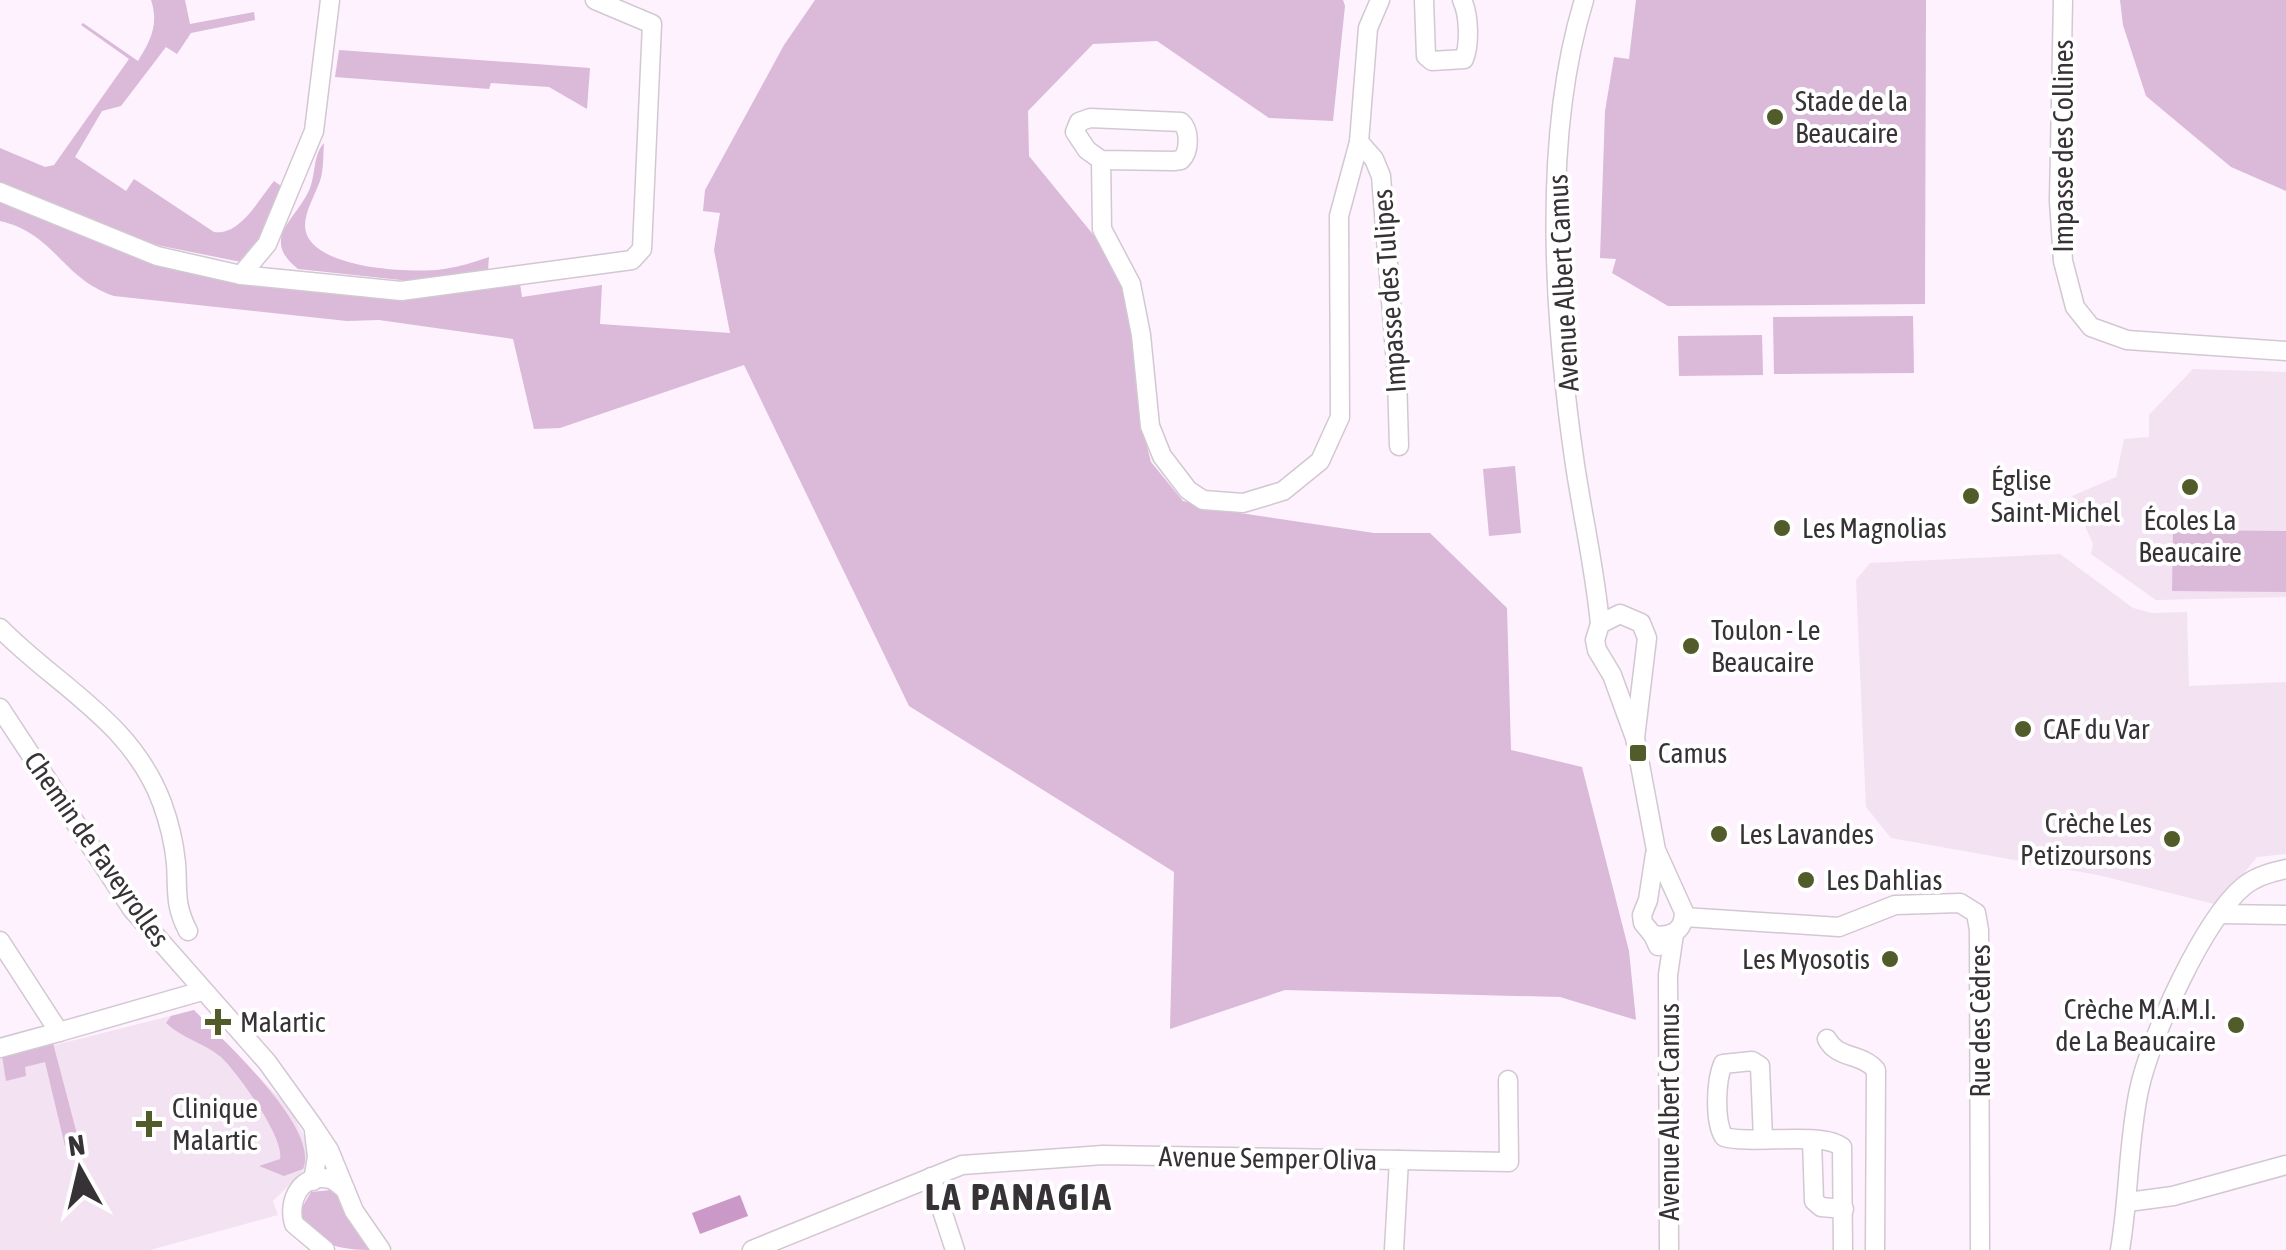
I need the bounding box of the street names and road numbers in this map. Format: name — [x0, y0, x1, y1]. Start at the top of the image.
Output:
street label: Impasse des Collines — [2047, 40, 2079, 252]
street label: Avenue Albert Camus — [1541, 174, 1585, 392]
street label: Impasse des Tulipes — [1366, 188, 1412, 394]
street label: Chemin de Faveyrolles — [18, 746, 176, 952]
street label: Rue des Cèdres — [1964, 944, 1996, 1098]
street label: Avenue Albert Camus — [1653, 1003, 1685, 1221]
street label: Avenue Semper Oliva — [1158, 1140, 1378, 1176]

